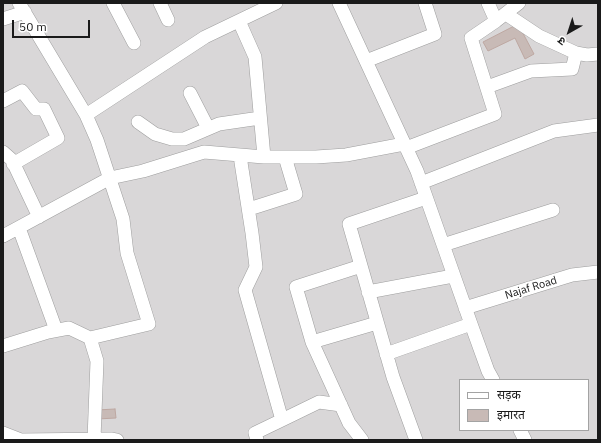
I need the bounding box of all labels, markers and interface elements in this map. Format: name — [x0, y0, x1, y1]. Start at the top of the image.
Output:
scale bar — [14, 12, 92, 38]
north arrow — [549, 12, 589, 52]
text: 50 m — [19, 19, 47, 34]
text: उ — [555, 34, 568, 49]
street label: Najaf Road — [503, 274, 559, 302]
legend — [459, 379, 589, 431]
text: सड़क — [497, 387, 521, 402]
text: इमारत — [497, 407, 525, 422]

